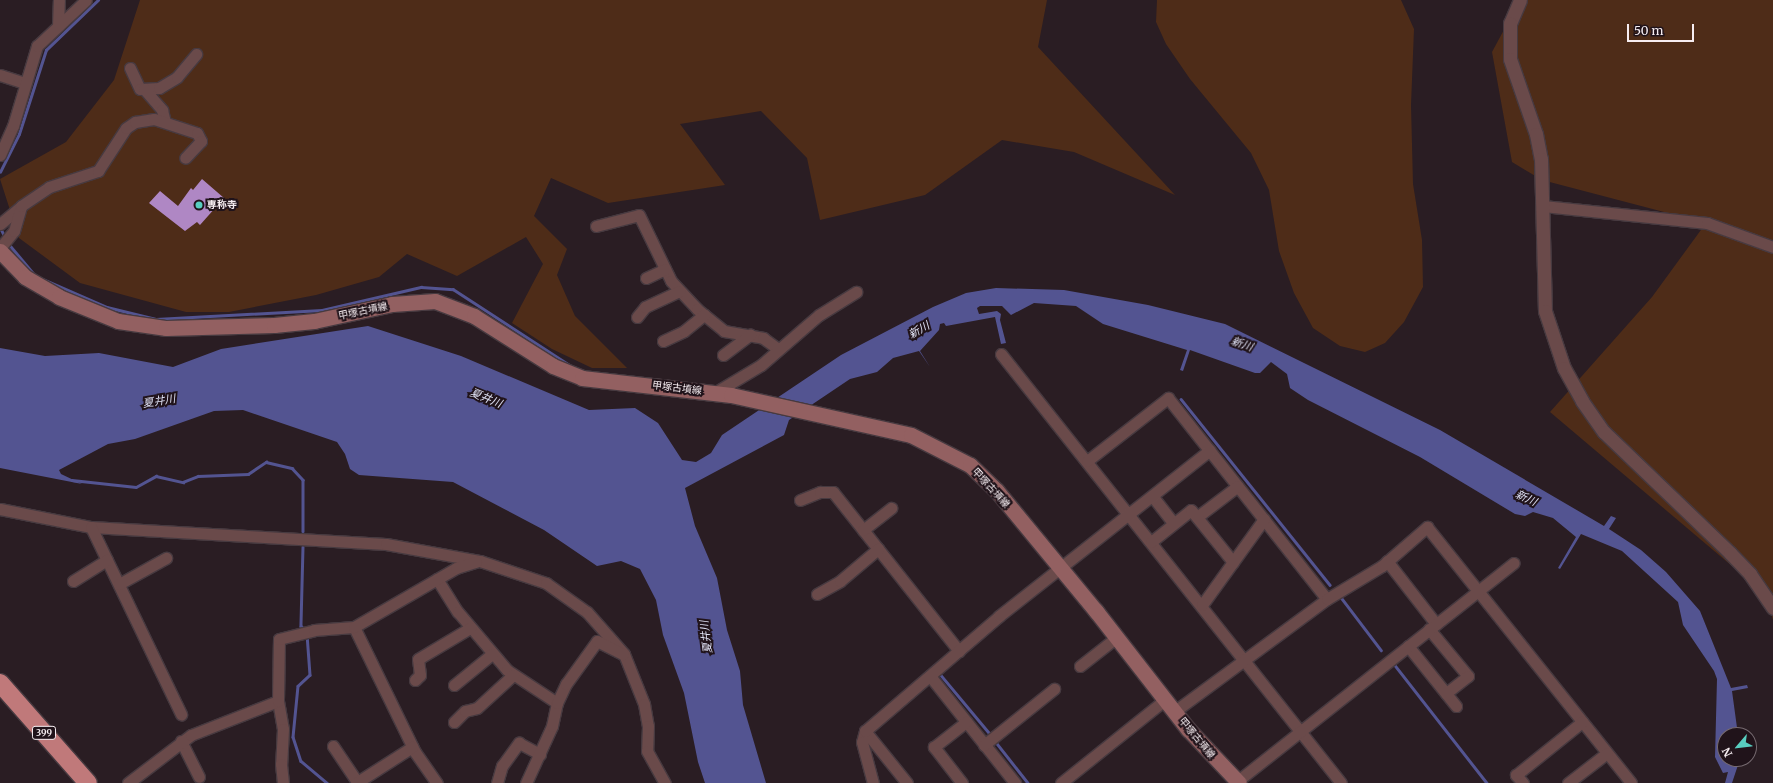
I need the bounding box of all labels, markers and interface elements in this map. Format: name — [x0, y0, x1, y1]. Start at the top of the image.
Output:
scale bar — [1629, 16, 1696, 42]
text: 50 m — [1634, 23, 1663, 38]
place label: 専称寺 — [207, 199, 237, 211]
marker: 専称寺 — [194, 200, 204, 210]
street label: 甲塚古墳線 — [337, 300, 389, 322]
water label: 新川 — [906, 319, 932, 341]
water label: 新川 — [1229, 334, 1255, 354]
street label: 甲塚古墳線 — [651, 379, 703, 397]
water label: 夏井川 — [468, 386, 504, 410]
water label: 夏井川 — [142, 392, 176, 410]
street label: 甲塚古墳線 — [970, 466, 1012, 510]
water label: 新川 — [1513, 487, 1539, 509]
water label: 夏井川 — [697, 620, 715, 654]
street label: 甲塚古墳線 — [1176, 715, 1218, 761]
road number: 399 — [31, 726, 57, 740]
north arrow — [1717, 727, 1757, 767]
text: N — [1719, 745, 1736, 759]

